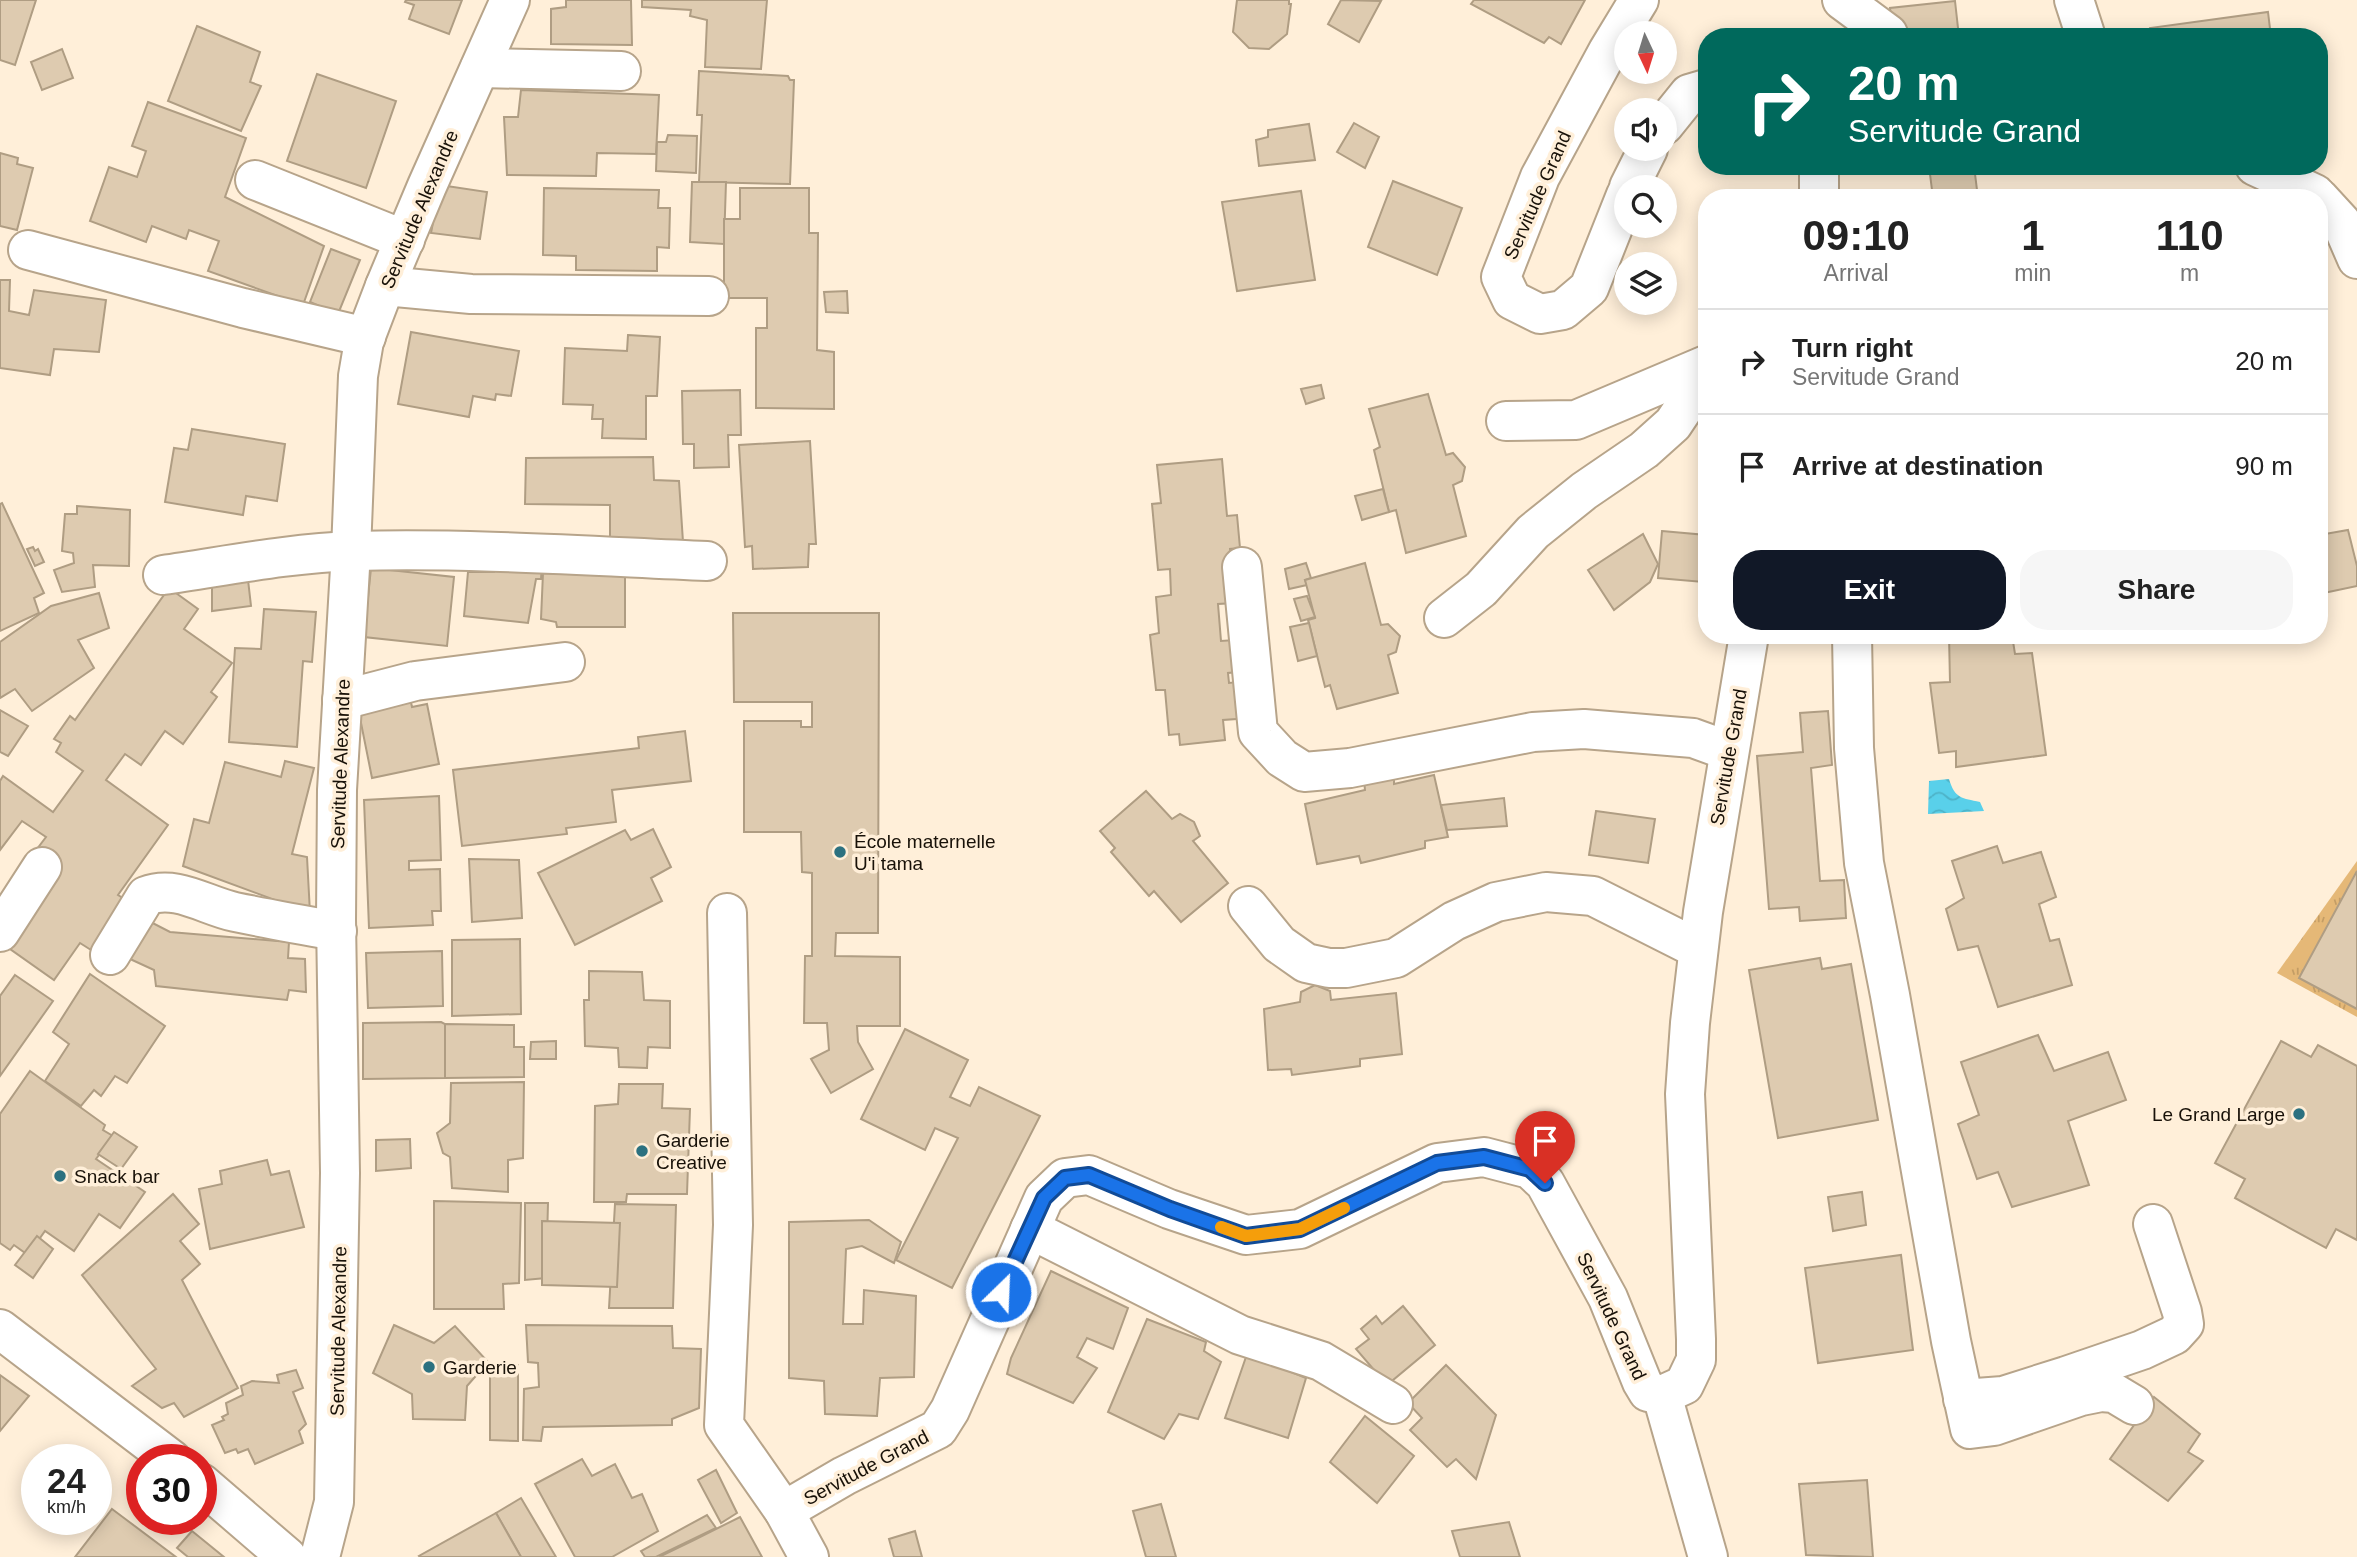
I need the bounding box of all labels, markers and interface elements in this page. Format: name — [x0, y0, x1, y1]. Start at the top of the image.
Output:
north arrow — [1614, 21, 1676, 84]
map controls — [1614, 21, 1677, 315]
icon: right — [1733, 56, 1824, 147]
text: 20 m — [1848, 56, 1960, 110]
button: sound — [1614, 98, 1677, 161]
text: Servitude Grand — [1848, 113, 2081, 149]
street label: Servitude Alexandre — [377, 127, 462, 292]
street label: Servitude Grand — [1500, 128, 1575, 263]
button: search — [1614, 175, 1677, 238]
text: 09:10 — [1802, 212, 1910, 259]
text: 1 — [2021, 212, 2045, 259]
text: 110 — [2156, 212, 2224, 259]
button: layers — [1614, 252, 1677, 315]
text: Arrival — [1824, 260, 1889, 286]
text: min — [2014, 260, 2051, 286]
text: m — [2180, 260, 2199, 286]
text: Turn right — [1792, 333, 1913, 363]
icon: right — [1733, 343, 1771, 381]
text: 20 m — [2235, 346, 2293, 376]
text: Servitude Grand — [1792, 364, 1959, 390]
icon: arrive — [1733, 448, 1771, 486]
text: Arrive at destination — [1792, 451, 2043, 481]
text: 90 m — [2235, 451, 2293, 481]
button: Exit — [1733, 550, 2006, 630]
button: Share — [2020, 550, 2293, 630]
street label: Servitude Alexandre — [327, 679, 354, 849]
street label: Servitude Grand — [1706, 687, 1751, 827]
place label: École maternelle U'i tama — [854, 831, 996, 874]
marker: École maternelle U'i tama — [832, 844, 848, 860]
place label: Le Grand Large — [2152, 1104, 2285, 1125]
marker: Le Grand Large — [2291, 1106, 2307, 1122]
pin — [1515, 1111, 1575, 1183]
icon: arrive — [1526, 1122, 1564, 1160]
place label: Garderie Creative — [656, 1130, 730, 1173]
marker: Garderie Creative — [634, 1143, 650, 1159]
place label: Snack bar — [74, 1166, 160, 1187]
marker: Snack bar — [52, 1168, 68, 1184]
street label: Servitude Alexandre — [327, 1246, 350, 1416]
street label: Servitude Grand — [1573, 1249, 1650, 1383]
position arrow — [964, 1255, 1038, 1329]
place label: Garderie — [443, 1357, 517, 1378]
marker: Garderie — [421, 1359, 437, 1375]
street label: Servitude Grand — [800, 1426, 932, 1509]
speed limit sign: 30 — [126, 1444, 217, 1535]
text: 24 — [47, 1461, 86, 1500]
text: km/h — [47, 1497, 86, 1517]

